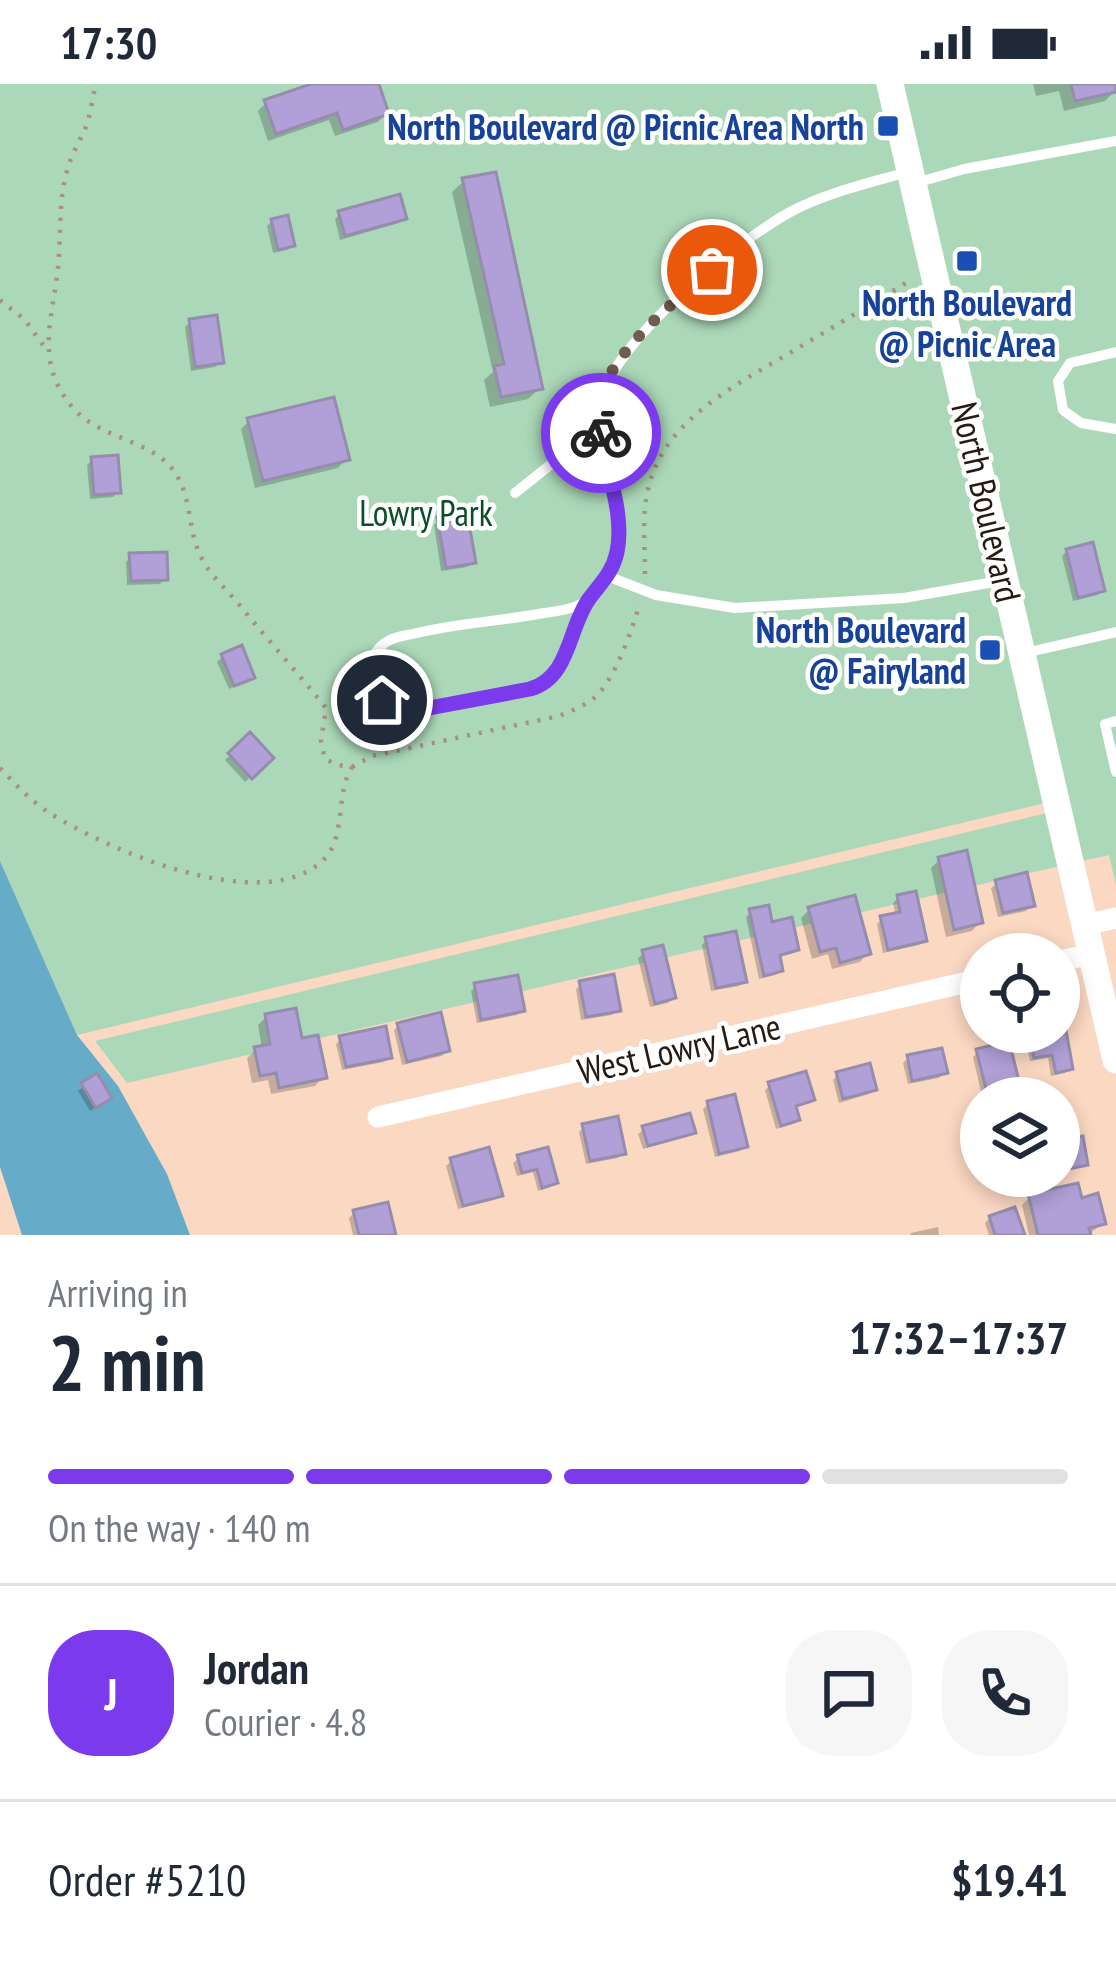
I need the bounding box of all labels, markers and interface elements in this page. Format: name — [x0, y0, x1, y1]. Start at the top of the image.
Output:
text: 17:30 — [60, 13, 157, 71]
place label: North Boulevard @ Picnic Area North — [387, 103, 864, 150]
marker: North Boulevard @ Picnic Area North — [875, 113, 901, 139]
pin — [661, 219, 763, 321]
icon: bag — [679, 237, 745, 303]
marker: North Boulevard @ Picnic Area — [954, 248, 980, 274]
place label: North Boulevard @ Picnic Area — [862, 279, 1072, 367]
courier — [541, 373, 661, 493]
street label: North Boulevard — [941, 398, 1033, 606]
icon: bike — [568, 400, 634, 466]
park label: Lowry Park — [359, 489, 493, 536]
place label: North Boulevard @ Fairyland — [756, 606, 966, 694]
marker: North Boulevard @ Fairyland — [977, 637, 1003, 663]
pin — [331, 649, 433, 751]
icon: home — [349, 667, 415, 733]
map controls — [960, 933, 1080, 1197]
button: locate — [960, 933, 1080, 1053]
street label: West Lowry Lane — [573, 1002, 785, 1094]
button: layers — [960, 1077, 1080, 1197]
text: Arriving in — [48, 1267, 188, 1318]
text: 17:32–17:37 — [849, 1308, 1068, 1366]
text: 2 min — [48, 1312, 206, 1413]
text: On the way · 140 m — [48, 1502, 310, 1553]
button: chat — [786, 1630, 912, 1756]
button: phone — [942, 1630, 1068, 1756]
text: Jordan — [204, 1638, 309, 1696]
text: J — [104, 1664, 118, 1722]
text: Courier · 4.8 — [204, 1696, 367, 1747]
text: Order #5210 — [48, 1850, 246, 1908]
text: $19.41 — [951, 1850, 1068, 1908]

